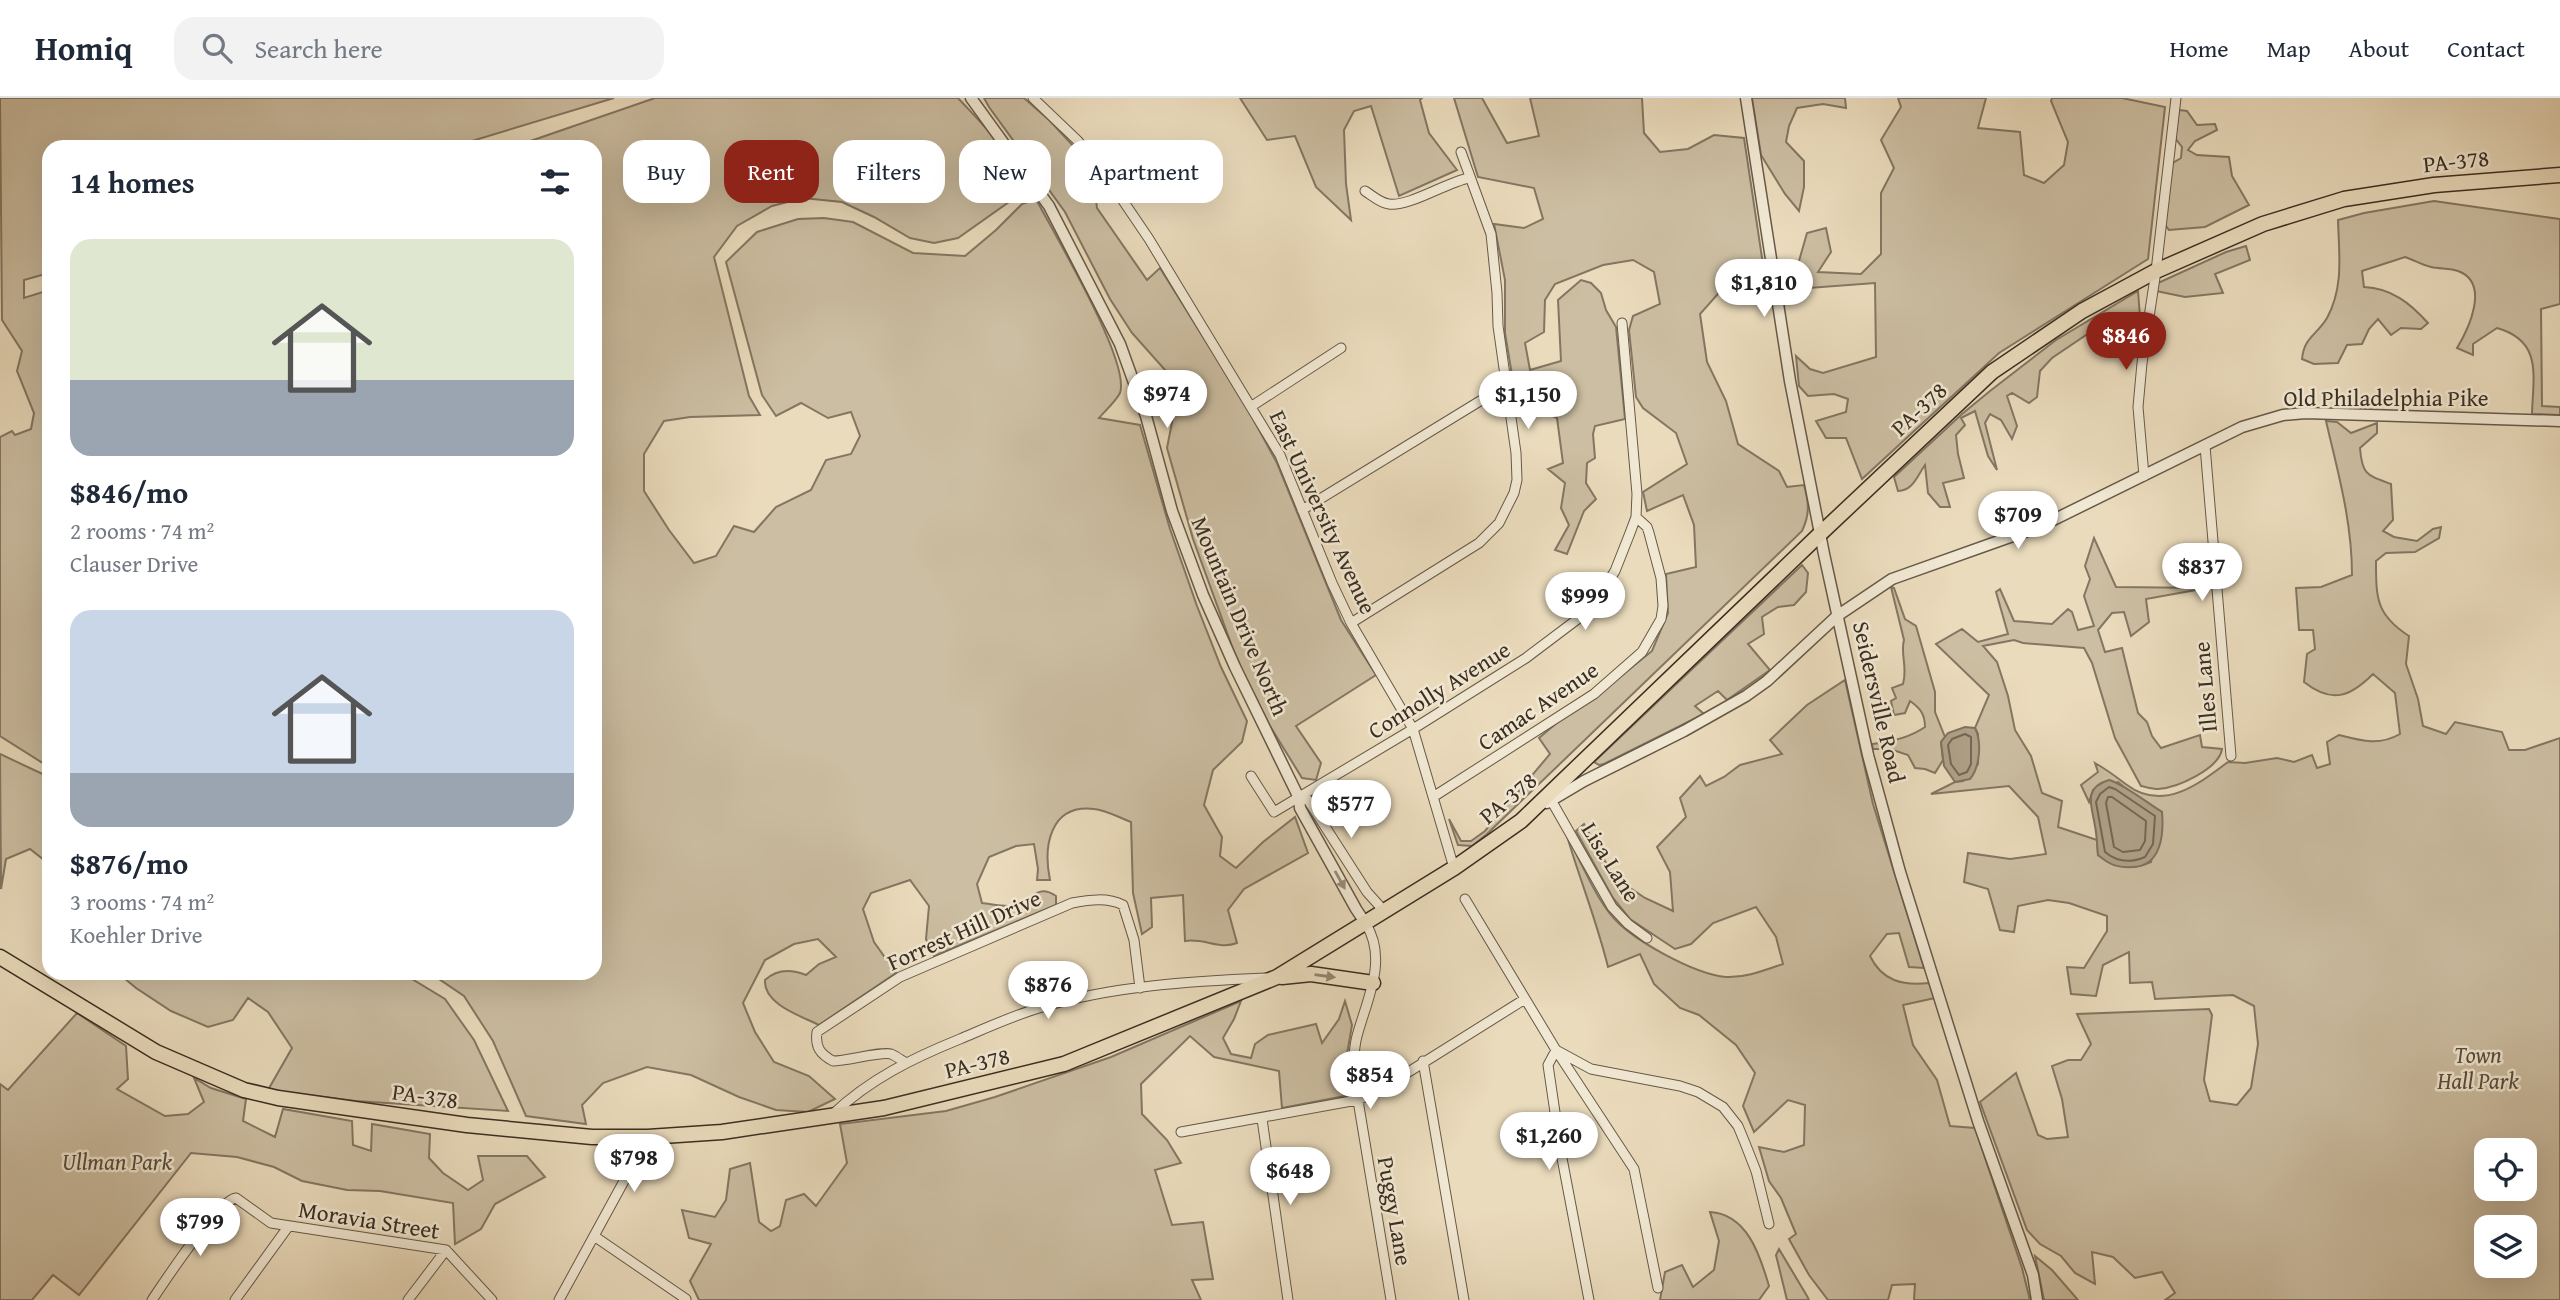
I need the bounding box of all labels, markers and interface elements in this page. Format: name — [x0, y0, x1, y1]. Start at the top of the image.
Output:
search box — [174, 17, 664, 80]
text: Homiq — [35, 24, 132, 72]
icon: search — [198, 29, 236, 67]
text: Search here — [254, 29, 383, 68]
text: Home — [2170, 31, 2229, 66]
text: Map — [2267, 31, 2311, 66]
text: About — [2349, 31, 2409, 66]
text: Contact — [2447, 31, 2525, 66]
chip: Buy — [623, 140, 710, 203]
chip: Rent — [724, 140, 819, 203]
chip: Filters — [833, 140, 945, 203]
chip: New — [959, 140, 1051, 203]
chip: Apartment — [1065, 140, 1223, 203]
street label: PA-378 — [2421, 141, 2491, 180]
text: 14 homes — [70, 160, 195, 204]
icon: filters — [536, 163, 574, 201]
pin: $1,810 — [1707, 260, 1821, 319]
text: $1,810 — [1731, 265, 1797, 298]
icon: home — [259, 285, 385, 411]
pin: $846 — [2085, 313, 2167, 372]
text: $846 — [2102, 318, 2150, 351]
pin: $974 — [1126, 370, 1208, 430]
pin: $1,150 — [1471, 372, 1585, 431]
street label: PA-378 — [1883, 374, 1954, 443]
text: $974 — [1143, 376, 1191, 409]
text: $1,150 — [1495, 377, 1561, 410]
street label: Old Philadelphia Pike — [2284, 381, 2488, 414]
street label: East University Avenue — [1262, 404, 1385, 619]
text: $846/mo — [70, 470, 188, 514]
pin: $709 — [1977, 491, 2059, 551]
text: $709 — [1994, 497, 2042, 530]
street label: Mountain Drive North — [1184, 511, 1297, 721]
text: 2 rooms · 74 m² — [70, 514, 214, 547]
pin: $837 — [2161, 544, 2243, 603]
text: Clauser Drive — [70, 547, 198, 580]
text: $837 — [2178, 549, 2226, 582]
pin: $999 — [1544, 573, 1626, 632]
text: $999 — [1561, 578, 1609, 611]
street label: Seidersville Road — [1845, 618, 1914, 787]
street label: Connolly Avenue — [1361, 633, 1516, 746]
street label: Illes Lane — [2184, 640, 2225, 734]
street label: Camac Avenue — [1471, 653, 1605, 758]
icon: home — [259, 656, 385, 782]
street label: PA-378 — [1472, 764, 1544, 831]
pin: $577 — [1310, 780, 1392, 840]
text: $577 — [1327, 786, 1375, 819]
street label: Lisa Lane — [1574, 815, 1649, 908]
text: $876/mo — [70, 841, 188, 885]
one-way arrow — [1334, 871, 1346, 890]
street label: Forrest Hill Drive — [882, 881, 1046, 978]
text: 3 rooms · 74 m² — [70, 885, 214, 918]
text: Koehler Drive — [70, 918, 202, 951]
pin: $876 — [1007, 962, 1089, 1021]
text: $876 — [1024, 967, 1072, 1000]
one-way arrow — [1314, 971, 1336, 982]
park label: Town Hall Park — [2436, 1038, 2519, 1097]
street label: PA-378 — [941, 1039, 1013, 1087]
pin: $854 — [1329, 1052, 1411, 1111]
text: $854 — [1346, 1057, 1394, 1090]
street label: PA-378 — [390, 1075, 460, 1116]
pin: $1,260 — [1492, 1112, 1606, 1172]
text: $1,260 — [1516, 1118, 1582, 1151]
pin: $798 — [593, 1134, 675, 1194]
map controls — [2474, 1138, 2537, 1278]
button: locate — [2474, 1138, 2537, 1201]
text: $798 — [610, 1140, 658, 1173]
park label: Ullman Park — [62, 1145, 172, 1178]
pin: $648 — [1249, 1148, 1331, 1207]
text: $648 — [1266, 1153, 1314, 1186]
street label: Puggy Lane — [1370, 1154, 1421, 1268]
street label: Moravia Street — [296, 1192, 442, 1247]
pin: $799 — [159, 1198, 241, 1258]
text: $799 — [176, 1204, 224, 1237]
button: layers — [2474, 1215, 2537, 1278]

